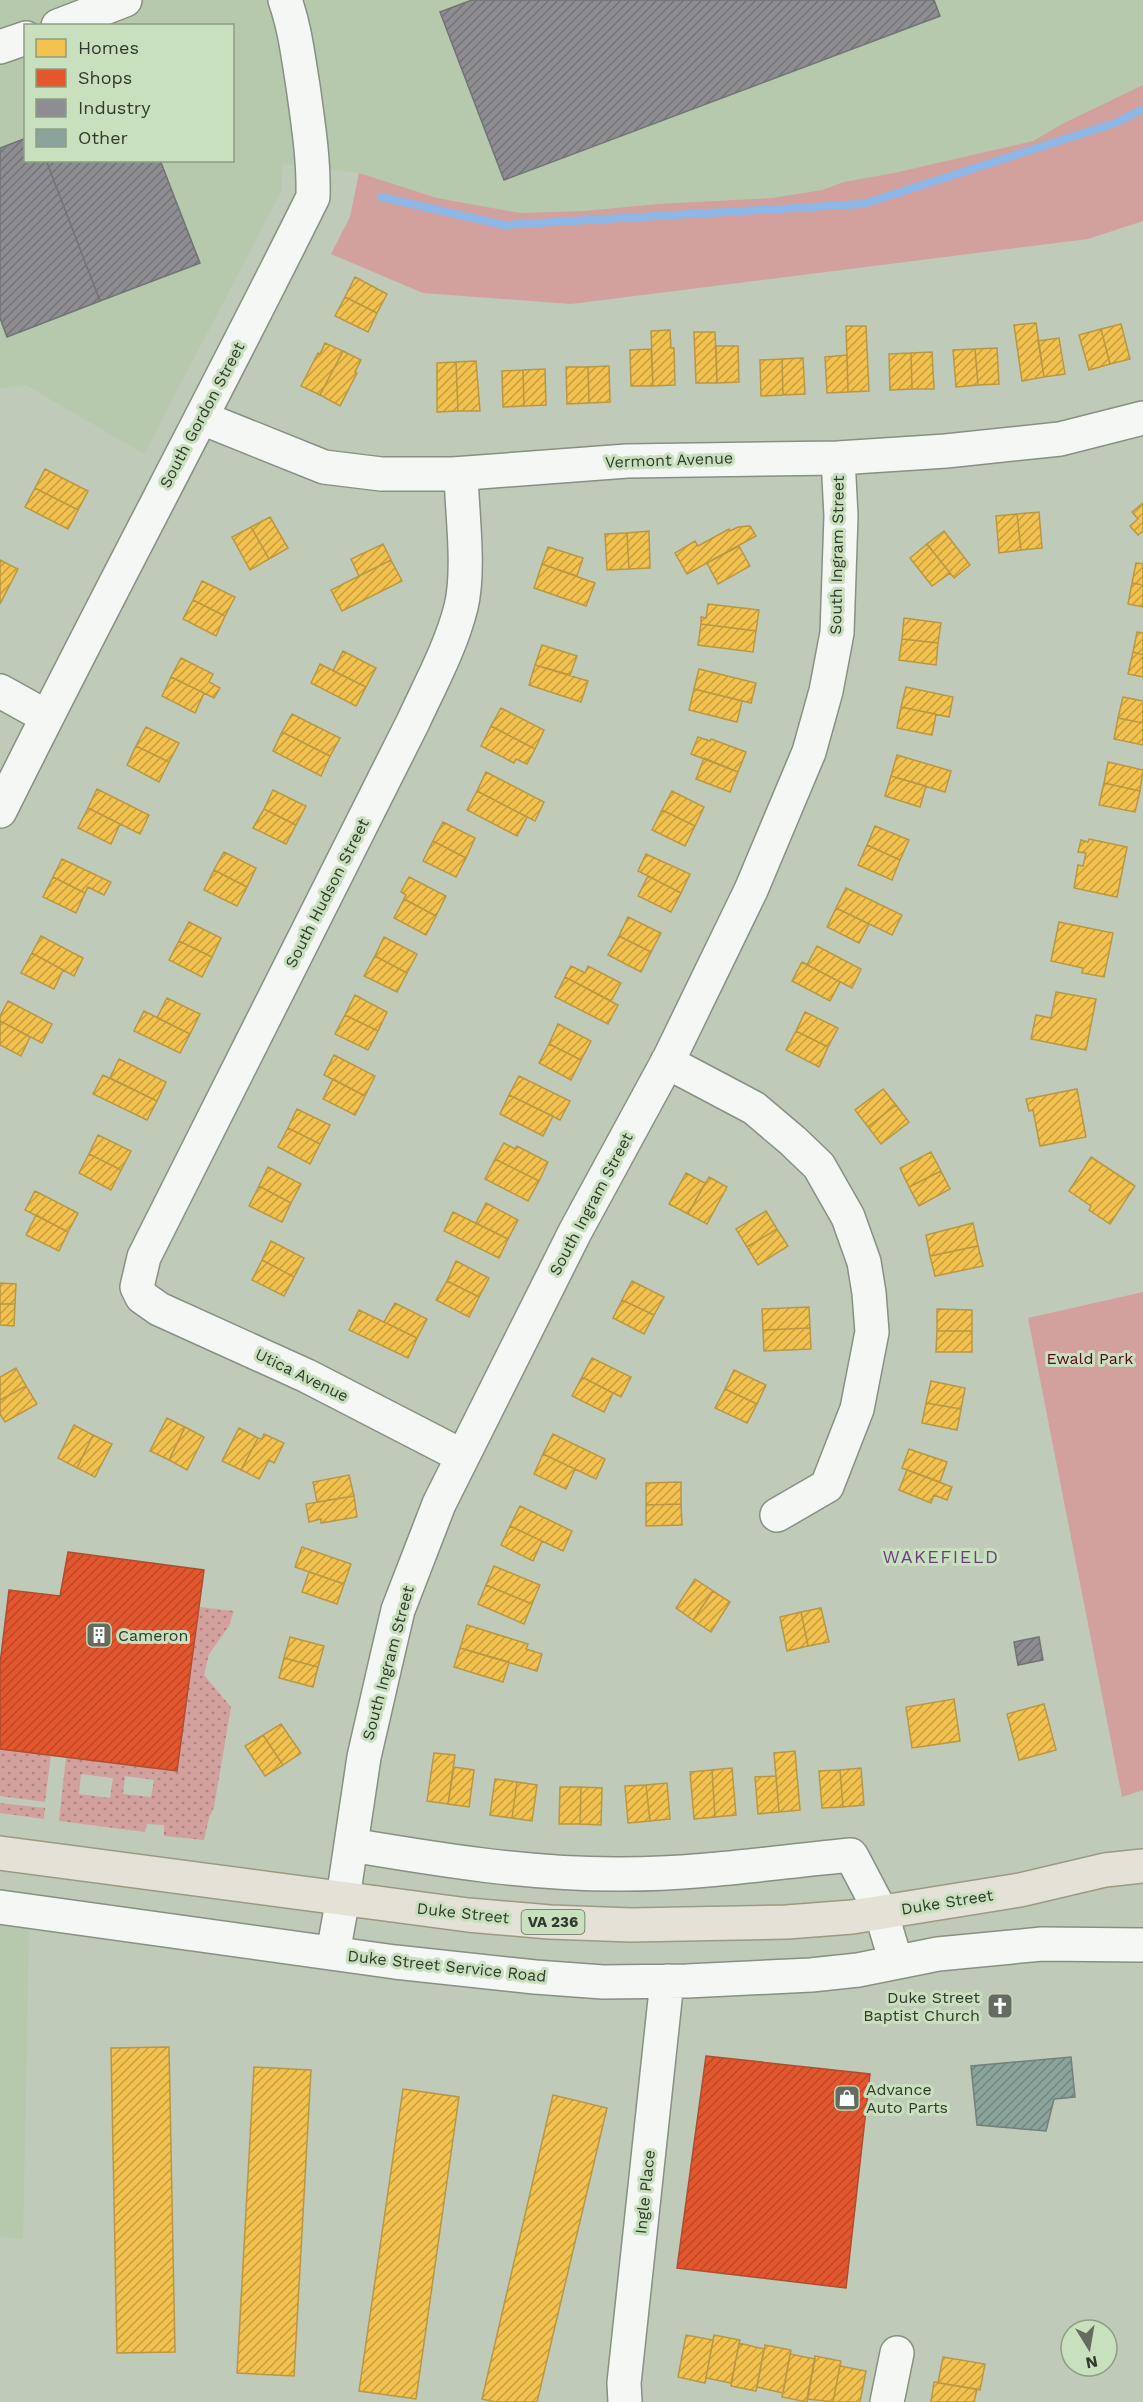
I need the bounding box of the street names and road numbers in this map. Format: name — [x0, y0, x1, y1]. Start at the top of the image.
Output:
street label: South Gordon Street — [155, 339, 249, 491]
street label: Vermont Avenue — [605, 448, 733, 472]
street label: South Ingram Street — [826, 475, 848, 635]
street label: South Hudson Street — [281, 815, 373, 971]
street label: South Ingram Street — [545, 1129, 637, 1279]
street label: Utica Avenue — [252, 1344, 352, 1406]
street label: South Ingram Street — [358, 1583, 418, 1742]
street label: Duke Street — [900, 1885, 995, 1919]
street label: Duke Street — [416, 1899, 511, 1927]
road number: VA 236 — [522, 1910, 584, 1934]
street label: Duke Street Service Road — [347, 1946, 547, 1986]
street label: Ingle Place — [631, 2149, 659, 2235]

